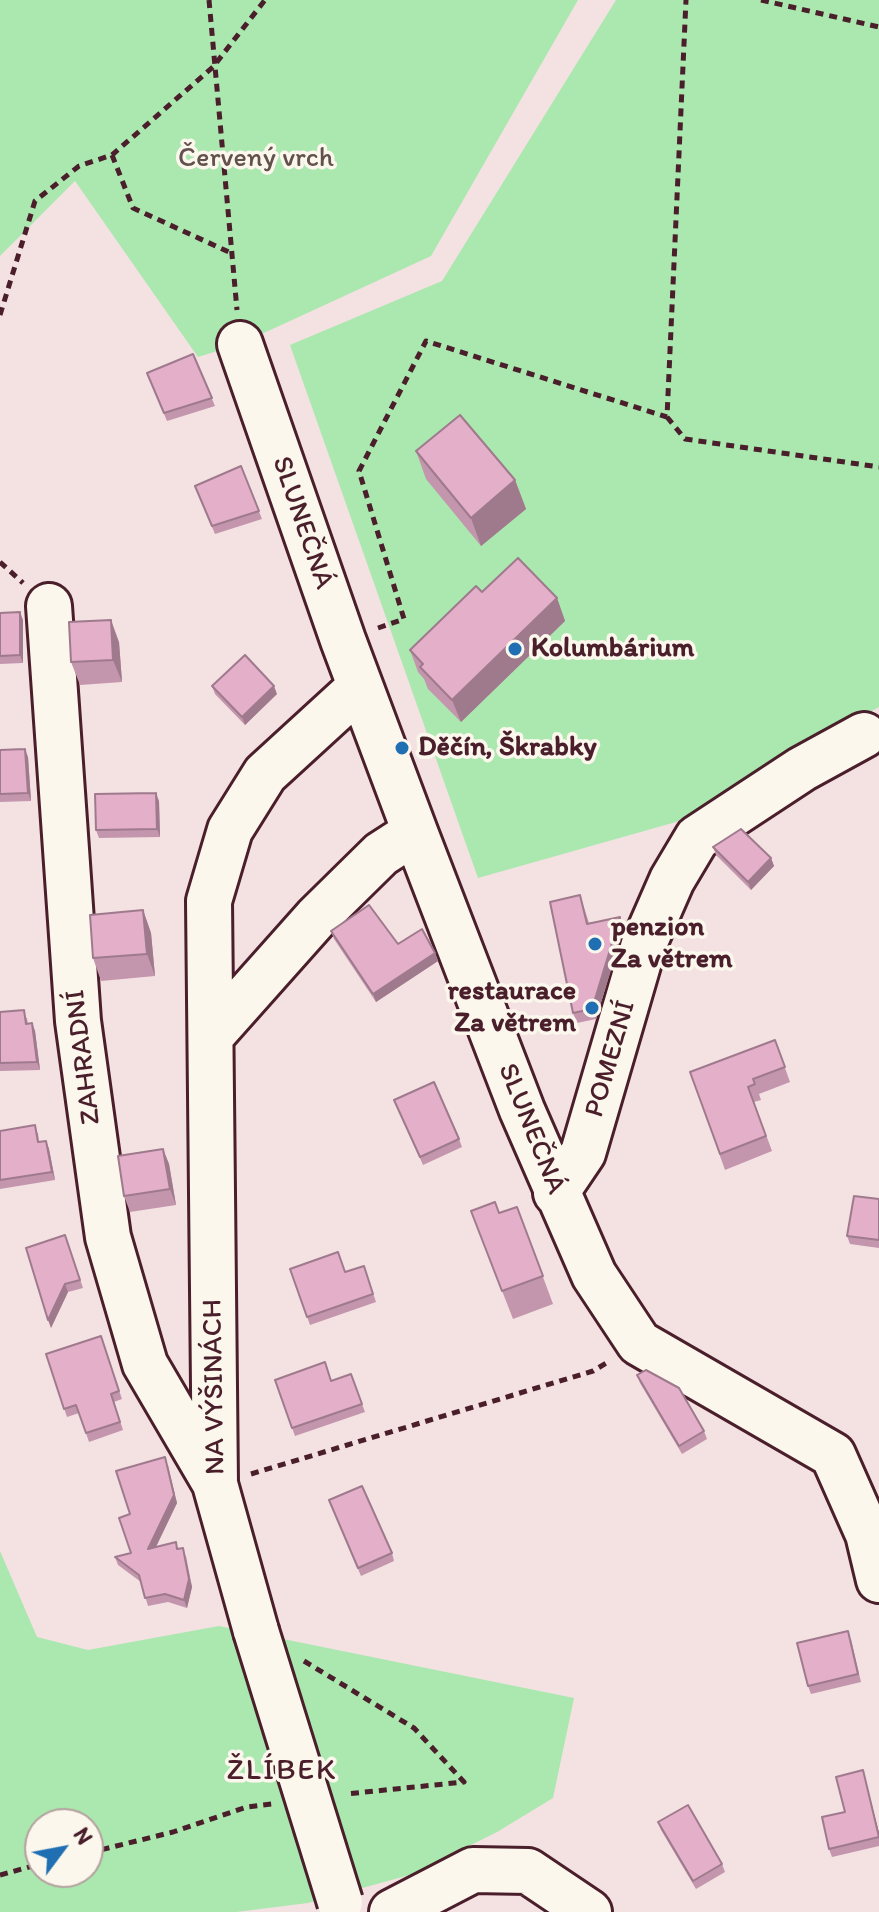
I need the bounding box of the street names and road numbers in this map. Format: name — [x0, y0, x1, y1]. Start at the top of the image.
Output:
street label: SLUNEČNÁ — [264, 452, 340, 594]
street label: ZAHRADNÍ — [59, 987, 109, 1127]
street label: POMEZNÍ — [578, 997, 644, 1121]
street label: SLUNEČNÁ — [490, 1059, 572, 1199]
street label: NA VÝŠINÁCH — [197, 1299, 233, 1475]

